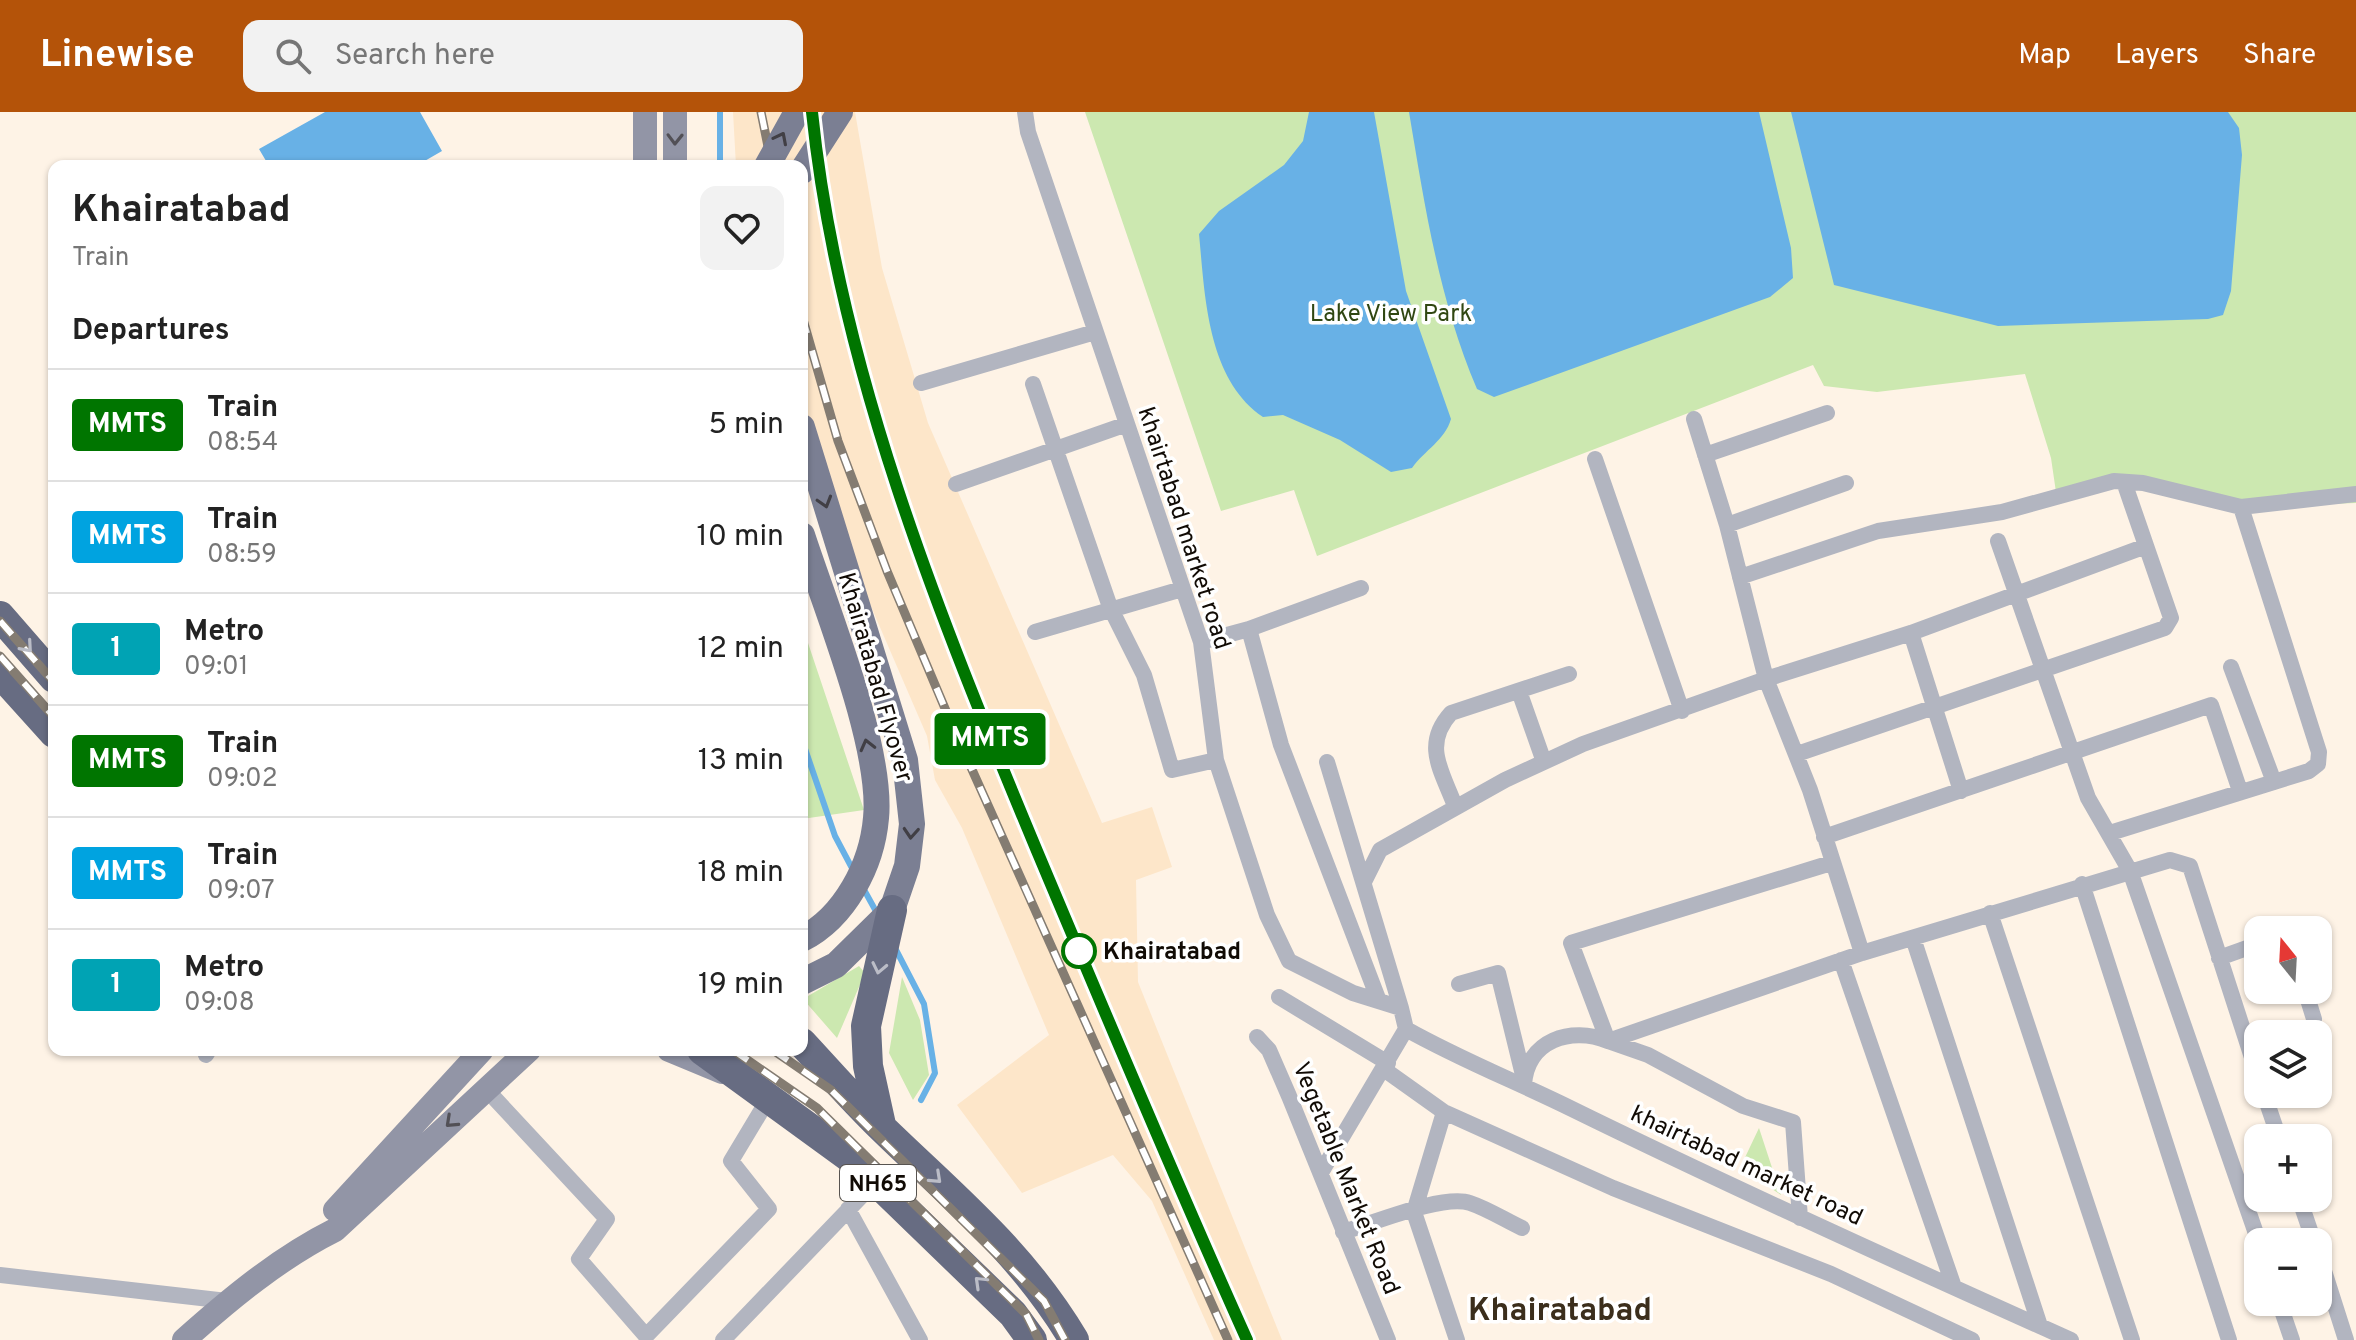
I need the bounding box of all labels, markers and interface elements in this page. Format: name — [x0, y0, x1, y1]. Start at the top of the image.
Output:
search box — [243, 20, 803, 92]
text: Linewise — [40, 32, 195, 81]
icon: search — [271, 34, 315, 78]
text: Search here — [335, 38, 495, 75]
text: Map — [2018, 38, 2071, 74]
text: Layers — [2115, 38, 2199, 74]
text: Share — [2243, 38, 2316, 74]
one-way arrow — [771, 132, 787, 147]
one-way arrow — [666, 133, 684, 146]
button: heart — [700, 186, 784, 270]
text: Khairatabad — [72, 187, 291, 236]
text: Train — [72, 242, 129, 275]
park label: Lake View Park — [1310, 300, 1472, 330]
text: Departures — [72, 313, 230, 350]
text: Train — [207, 390, 278, 427]
street label: khairtabad market road — [1130, 404, 1236, 654]
text: MMTS — [88, 407, 167, 443]
text: 5 min — [708, 407, 784, 444]
text: 08:54 — [207, 427, 278, 460]
one-way arrow — [815, 494, 831, 508]
text: Train — [207, 502, 278, 539]
text: MMTS — [88, 519, 167, 555]
text: 10 min — [697, 519, 784, 556]
text: 08:59 — [207, 539, 277, 572]
street label: Khairatabad Flyover — [830, 569, 918, 786]
text: Metro — [184, 614, 264, 651]
text: 1 — [110, 631, 122, 667]
text: 12 min — [697, 631, 784, 668]
one-way arrow — [17, 638, 32, 653]
text: 09:01 — [184, 651, 248, 684]
line badge: MMTS — [934, 713, 1046, 765]
text: MMTS — [951, 721, 1029, 757]
text: Train — [207, 726, 278, 763]
one-way arrow — [860, 738, 877, 752]
text: MMTS — [88, 743, 167, 779]
text: 13 min — [698, 743, 784, 780]
text: 09:02 — [207, 763, 278, 796]
one-way arrow — [902, 827, 919, 840]
text: Train — [207, 838, 278, 875]
text: MMTS — [88, 855, 167, 891]
text: 18 min — [698, 855, 784, 892]
text: 09:07 — [207, 875, 275, 908]
north arrow — [2244, 916, 2332, 1004]
map controls — [2244, 916, 2332, 1316]
marker: Khairatabad — [1062, 934, 1096, 968]
place label: Khairatabad — [1103, 938, 1241, 968]
text: Metro — [184, 950, 264, 987]
one-way arrow — [871, 960, 888, 974]
text: 1 — [110, 967, 122, 1003]
text: 19 min — [698, 967, 784, 1004]
text: 09:08 — [184, 987, 255, 1020]
button: layers — [2244, 1020, 2332, 1108]
street label: Vegetable Market Road — [1285, 1058, 1406, 1299]
street label: khairtabad market road — [1625, 1100, 1867, 1234]
one-way arrow — [446, 1112, 460, 1127]
button: + — [2244, 1124, 2332, 1212]
road number: NH65 — [840, 1165, 916, 1201]
one-way arrow — [927, 1168, 941, 1183]
button: − — [2244, 1228, 2332, 1316]
one-way arrow — [975, 1277, 989, 1292]
district label: Khairatabad — [1468, 1292, 1652, 1332]

